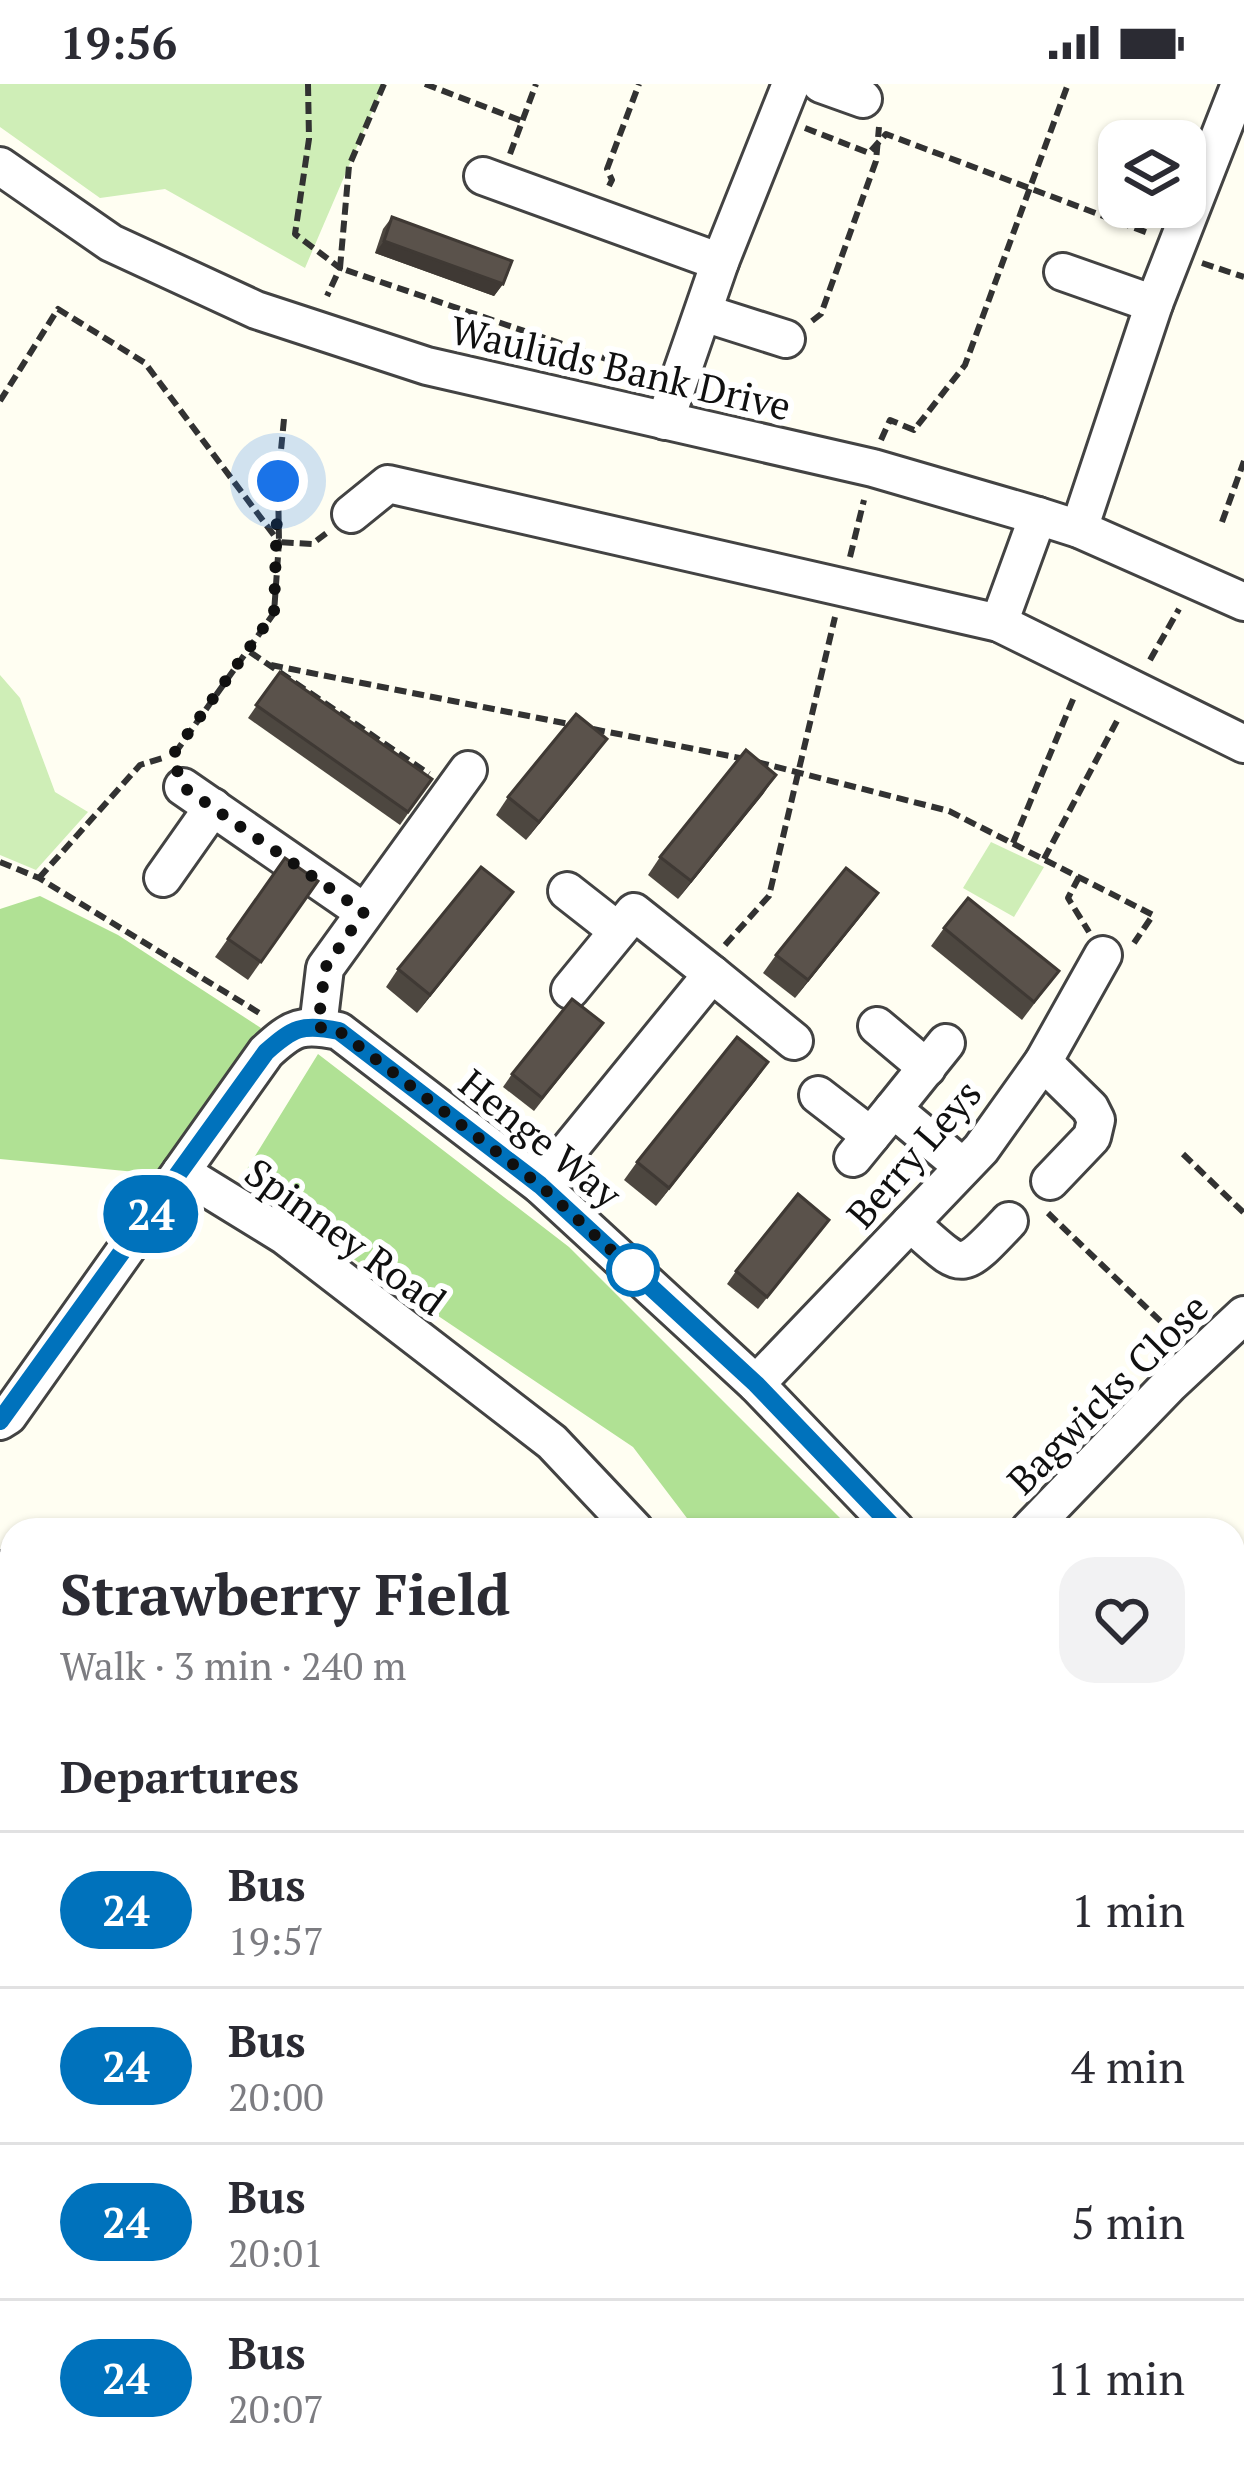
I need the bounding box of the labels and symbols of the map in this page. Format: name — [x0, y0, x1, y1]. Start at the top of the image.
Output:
street label: Wauluds Bank Drive — [446, 303, 796, 431]
your location — [248, 451, 308, 511]
street label: Henge Way — [449, 1057, 634, 1220]
street label: Berry Leys — [834, 1068, 992, 1238]
street label: Spinney Road — [235, 1146, 457, 1326]
line badge: 24 — [97, 1175, 205, 1253]
unlabelled marker — [608, 1245, 658, 1295]
street label: Bagwicks Close — [995, 1281, 1219, 1505]

